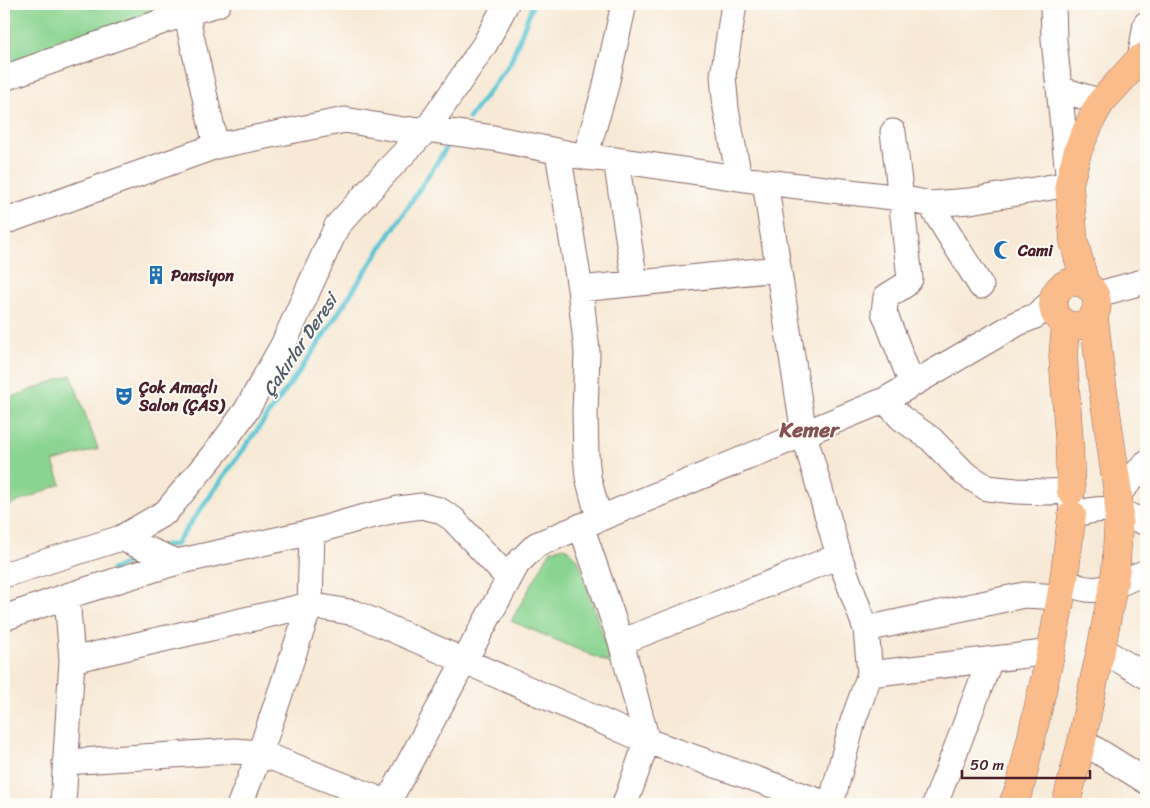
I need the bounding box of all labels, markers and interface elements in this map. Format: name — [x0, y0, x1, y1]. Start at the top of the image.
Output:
place label: Cami — [1017, 236, 1054, 265]
mosque icon: Cami — [992, 239, 1014, 261]
place label: Pansiyon — [171, 261, 234, 290]
building icon: Pansiyon — [145, 264, 167, 286]
water label: Çakırlar Deresi — [254, 284, 348, 403]
place label: Çok Amaçlı Salon (ÇAS) — [138, 373, 226, 420]
theatre icon: Çok Amaçlı Salon (ÇAS) — [113, 385, 135, 407]
district label: Kemer — [778, 411, 841, 449]
scale bar — [962, 748, 1090, 780]
text: 50 m — [970, 752, 1005, 778]

